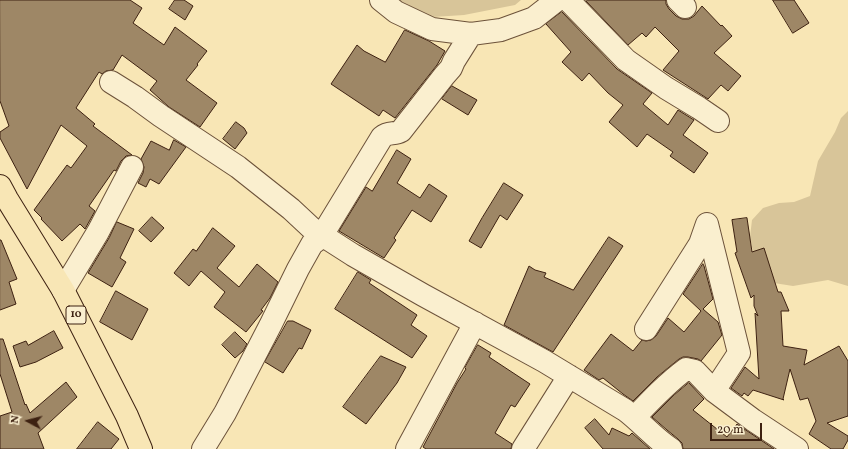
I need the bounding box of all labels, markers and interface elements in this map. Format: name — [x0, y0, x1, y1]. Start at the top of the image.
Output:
road number: 10 — [66, 306, 86, 324]
north arrow — [8, 401, 48, 441]
text: N — [8, 415, 24, 424]
scale bar — [712, 415, 764, 441]
text: 20 m — [717, 422, 744, 438]

